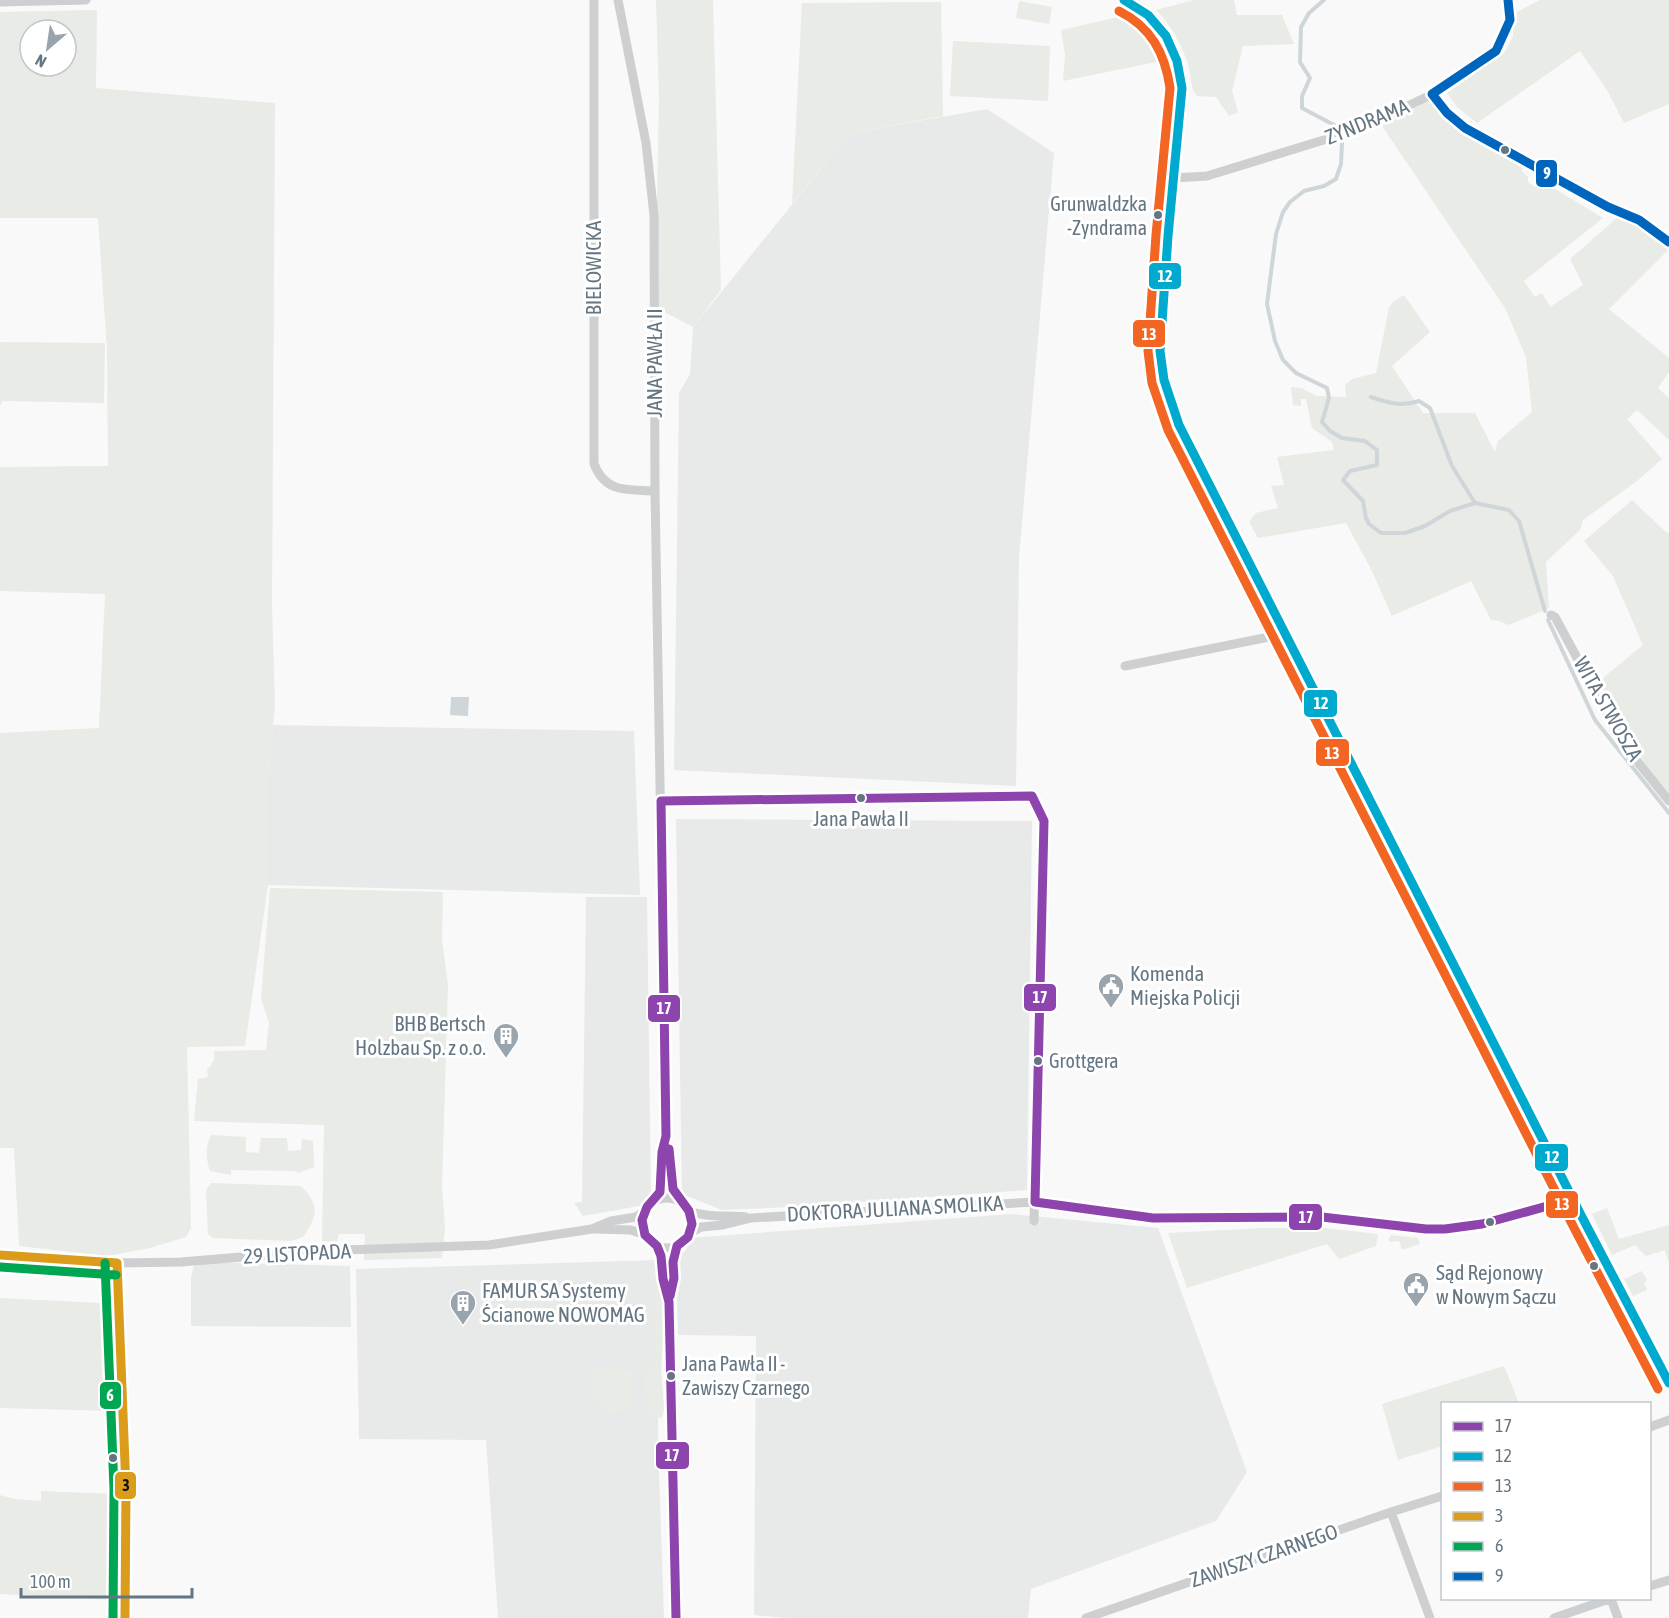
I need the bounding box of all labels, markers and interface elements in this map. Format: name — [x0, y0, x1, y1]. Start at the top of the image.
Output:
north arrow — [18, 18, 78, 78]
text: N — [32, 51, 49, 71]
street label: ZYNDRAMA — [1321, 93, 1413, 149]
unlabelled marker — [1499, 144, 1511, 156]
line badge: 9 — [1535, 159, 1558, 188]
text: 9 — [1543, 164, 1551, 182]
place label: Grunwaldzka -Zyndrama — [1050, 192, 1147, 239]
marker: Grunwaldzka -Zyndrama — [1152, 209, 1164, 221]
street label: BIELOWICKA — [581, 220, 605, 315]
line badge: 12 — [1148, 262, 1182, 290]
text: 12 — [1157, 267, 1173, 285]
street label: JANA PAWŁA II — [642, 308, 666, 418]
line badge: 13 — [1132, 319, 1166, 348]
text: 13 — [1141, 325, 1157, 343]
street label: WITA STWOSZA — [1569, 652, 1649, 765]
line badge: 12 — [1303, 689, 1338, 718]
text: 12 — [1313, 694, 1329, 712]
line badge: 13 — [1315, 738, 1350, 767]
text: 13 — [1324, 744, 1340, 762]
marker: Jana Pawła II — [855, 792, 867, 804]
place label: Jana Pawła II — [813, 807, 909, 830]
place label: Komenda Miejska Policji — [1130, 961, 1240, 1009]
public building icon: Komenda Miejska Policji — [1096, 971, 1126, 1009]
line badge: 17 — [1023, 983, 1057, 1012]
text: 17 — [1032, 988, 1048, 1006]
line badge: 17 — [647, 994, 681, 1023]
text: 17 — [656, 999, 672, 1017]
place label: BHB Bertsch Holzbau Sp. z o.o. — [355, 1011, 486, 1059]
building icon: BHB Bertsch Holzbau Sp. z o.o. — [491, 1021, 521, 1059]
place label: Grottgera — [1049, 1049, 1119, 1072]
marker: Grottgera — [1032, 1055, 1044, 1067]
line badge: 12 — [1534, 1143, 1569, 1172]
text: 12 — [1544, 1148, 1560, 1166]
street label: DOKTORA JULIANA SMOLIKA — [786, 1190, 1004, 1226]
line badge: 13 — [1545, 1190, 1579, 1219]
text: 13 — [1554, 1195, 1570, 1213]
line badge: 17 — [1288, 1203, 1323, 1231]
text: 17 — [1298, 1208, 1314, 1226]
unlabelled marker — [1484, 1216, 1496, 1228]
street label: 29 LISTOPADA — [243, 1238, 352, 1268]
place label: Sąd Rejonowy w Nowym Sączu — [1436, 1260, 1557, 1308]
unlabelled marker — [1588, 1260, 1600, 1272]
public building icon: Sąd Rejonowy w Nowym Sączu — [1401, 1270, 1431, 1308]
place label: FAMUR SA Systemy Ścianowe NOWOMAG — [482, 1278, 645, 1326]
building icon: FAMUR SA Systemy Ścianowe NOWOMAG — [448, 1288, 478, 1326]
place label: Jana Pawła II - Zawiszy Czarnego — [682, 1352, 810, 1399]
marker: Jana Pawła II - Zawiszy Czarnego — [665, 1370, 677, 1382]
line badge: 6 — [99, 1381, 122, 1410]
text: 6 — [106, 1386, 114, 1404]
legend — [1441, 1402, 1651, 1600]
text: 17 — [1495, 1415, 1512, 1436]
line badge: 17 — [655, 1441, 690, 1470]
text: 12 — [1495, 1445, 1512, 1466]
text: 17 — [664, 1446, 680, 1464]
unlabelled marker — [107, 1452, 119, 1464]
line badge: 3 — [114, 1471, 137, 1500]
text: 13 — [1495, 1475, 1512, 1496]
text: 3 — [122, 1476, 130, 1494]
text: 3 — [1495, 1505, 1503, 1526]
street label: ZAWISZY CZARNEGO — [1187, 1519, 1341, 1592]
text: 6 — [1495, 1535, 1503, 1556]
scale bar — [21, 1561, 192, 1599]
text: 9 — [1495, 1565, 1503, 1586]
text: 100 m — [30, 1571, 71, 1592]

